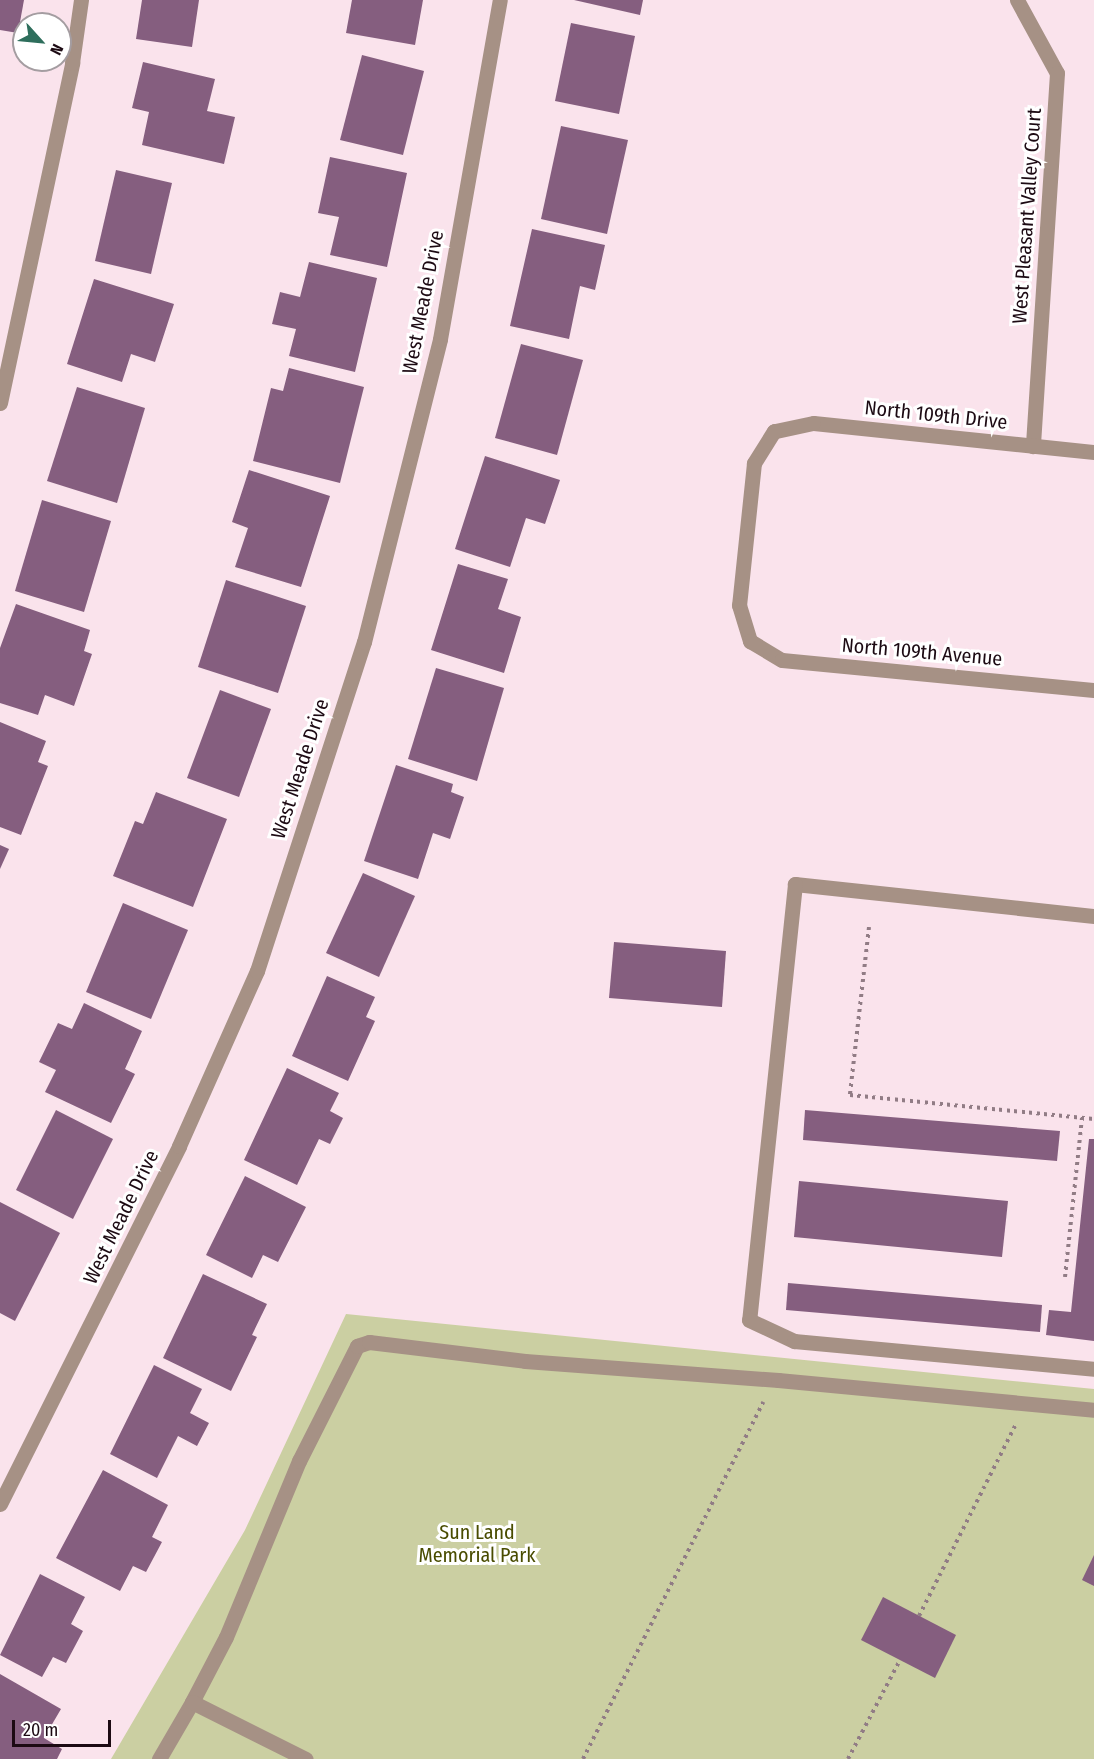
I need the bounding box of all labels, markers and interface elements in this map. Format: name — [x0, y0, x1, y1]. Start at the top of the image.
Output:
north arrow — [12, 12, 72, 72]
text: N — [46, 41, 67, 58]
street label: West Pleasant Valley Court — [1007, 107, 1047, 325]
street label: West Meade Drive — [397, 228, 449, 376]
street label: North 109th Drive — [863, 396, 1009, 434]
street label: North 109th Avenue — [841, 633, 1003, 671]
street label: West Meade Drive — [266, 696, 334, 842]
street label: West Meade Drive — [78, 1146, 164, 1288]
park label: Sun Land Memorial Park — [418, 1520, 536, 1567]
scale bar — [15, 1708, 114, 1746]
text: 20 m — [23, 1719, 58, 1741]

